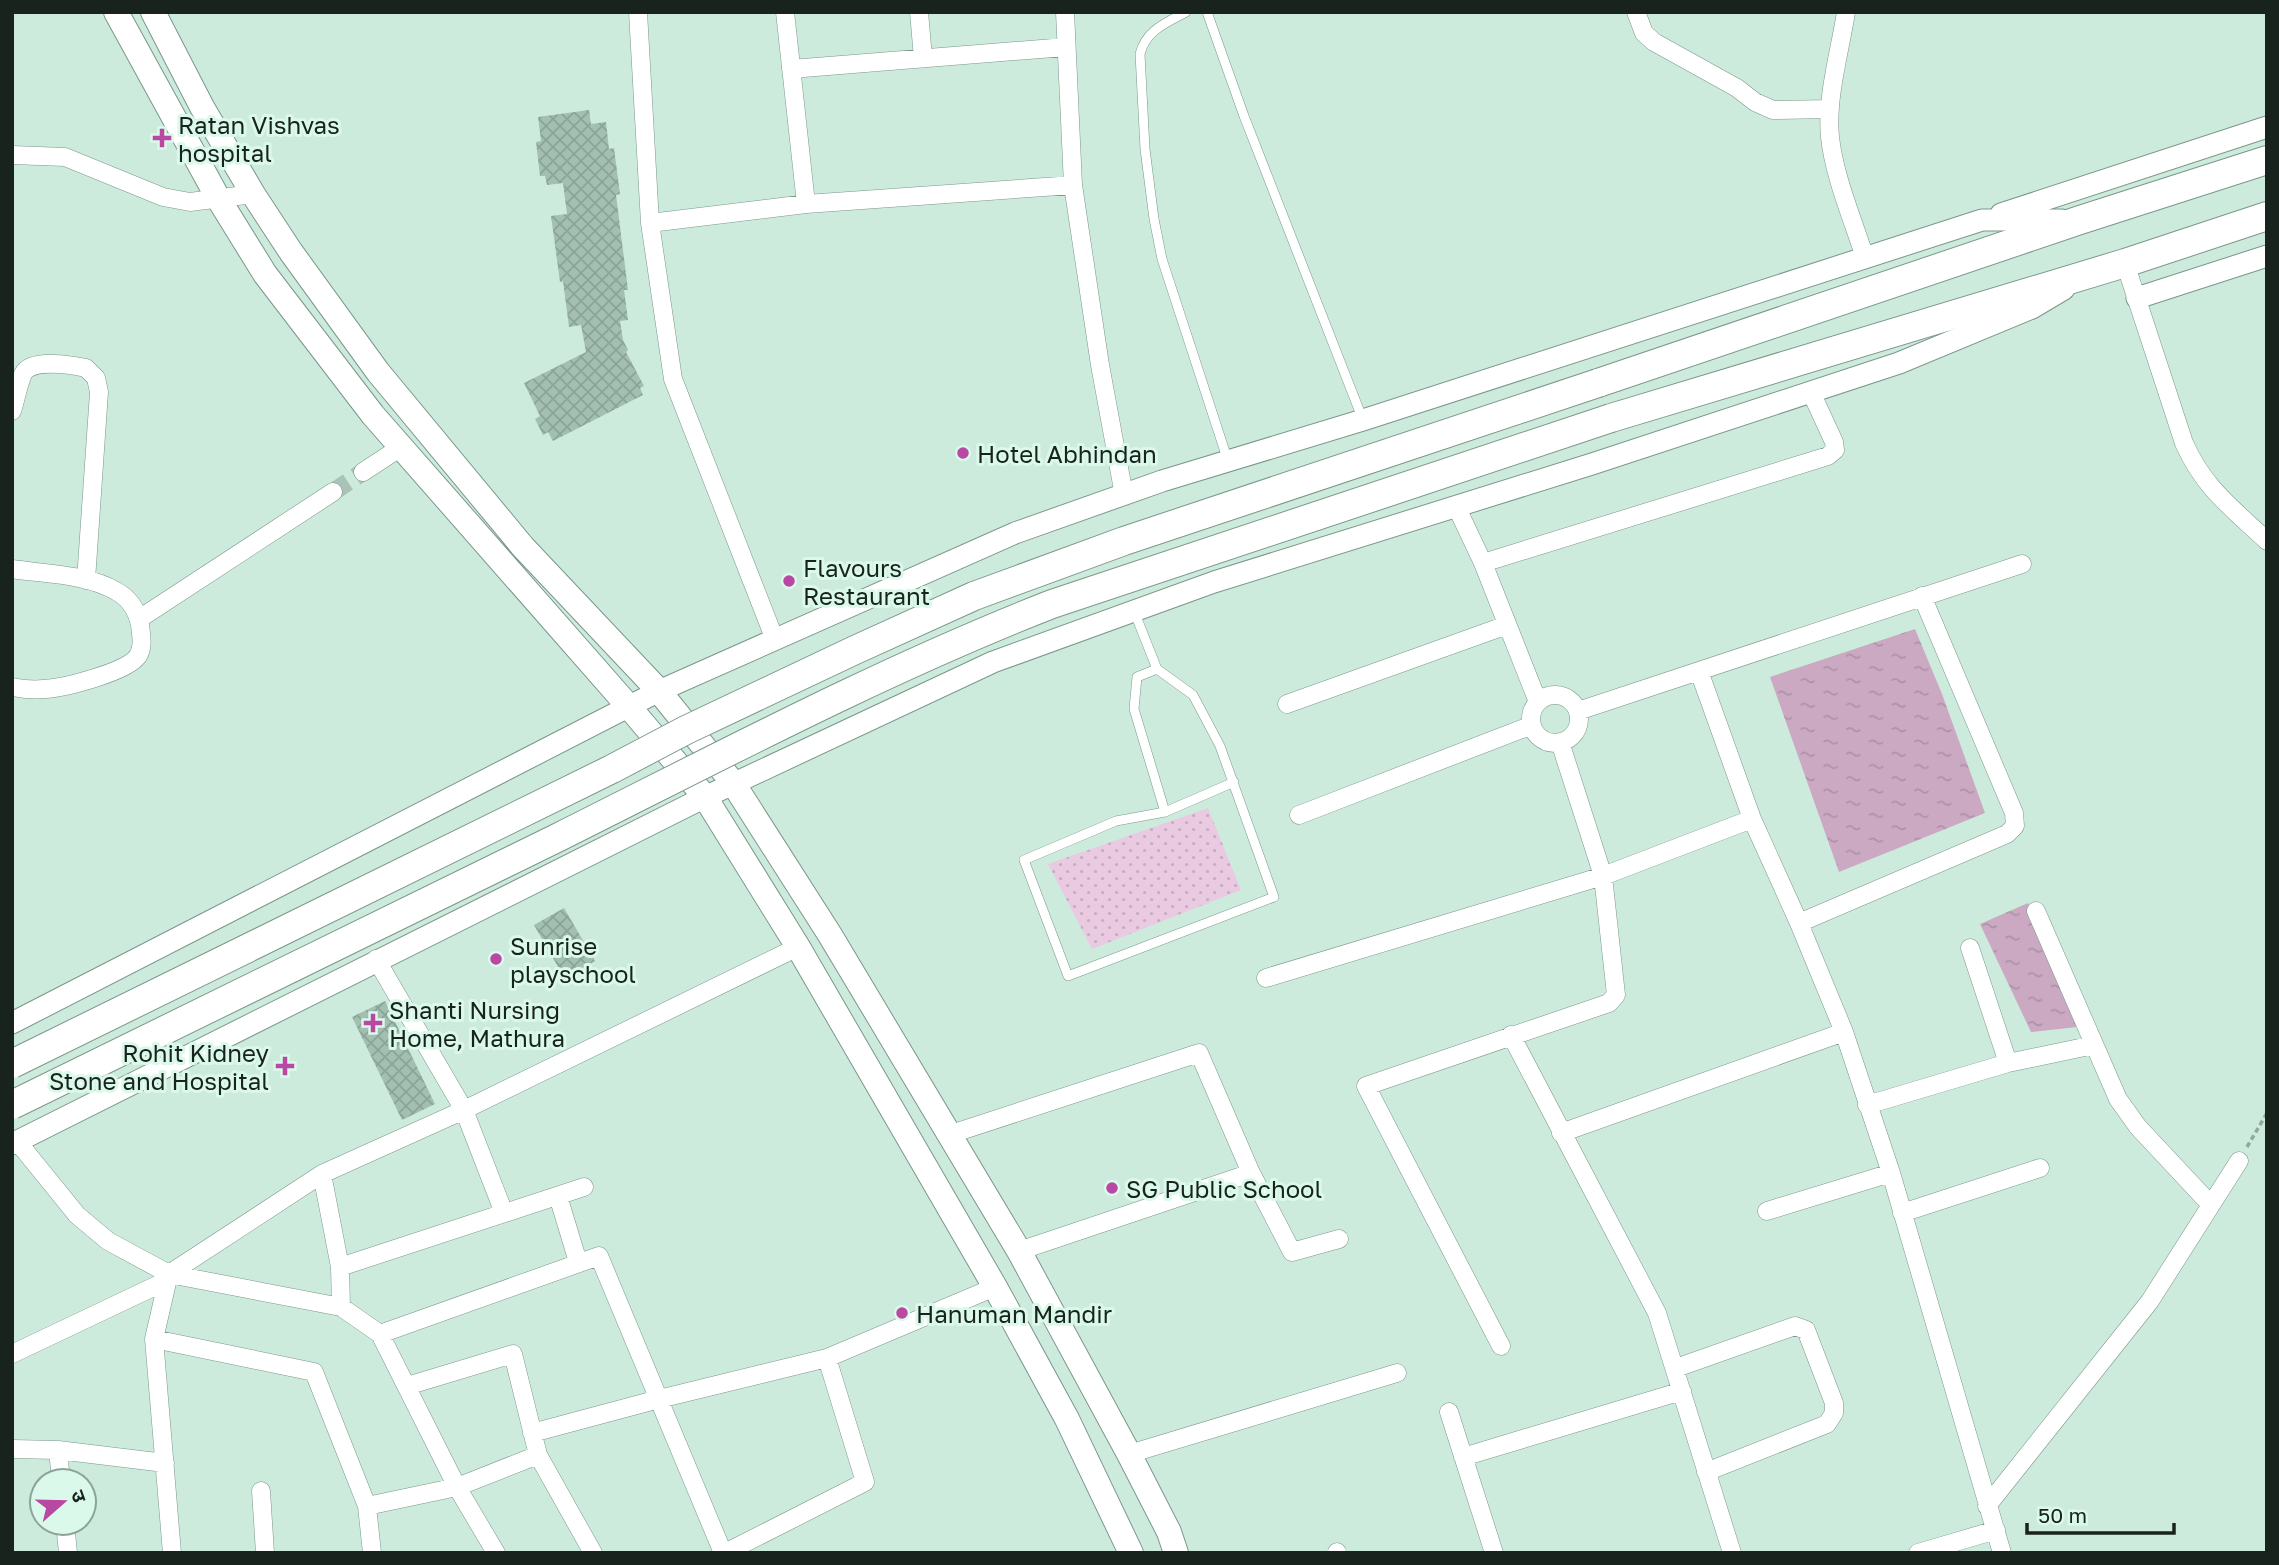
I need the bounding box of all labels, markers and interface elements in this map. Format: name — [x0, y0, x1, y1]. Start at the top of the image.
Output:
place label: Ratan Vishvas hospital — [178, 110, 340, 167]
marker: Ratan Vishvas hospital — [152, 128, 172, 148]
place label: Hotel Abhindan — [977, 439, 1157, 468]
marker: Hotel Abhindan — [955, 445, 971, 461]
place label: Flavours Restaurant — [803, 553, 930, 610]
marker: Flavours Restaurant — [781, 573, 797, 589]
place label: Sunrise playschool — [510, 931, 636, 988]
marker: Sunrise playschool — [488, 951, 504, 967]
place label: Shanti Nursing Home, Mathura — [389, 995, 565, 1052]
marker: Shanti Nursing Home, Mathura — [363, 1013, 383, 1033]
place label: Rohit Kidney Stone and Hospital — [49, 1038, 269, 1095]
marker: Rohit Kidney Stone and Hospital — [275, 1056, 295, 1076]
place label: SG Public School — [1126, 1174, 1322, 1203]
marker: SG Public School — [1104, 1180, 1120, 1196]
place label: Hanuman Mandir — [916, 1299, 1112, 1328]
marker: Hanuman Mandir — [894, 1305, 910, 1321]
north arrow — [28, 1467, 98, 1537]
text: उ — [67, 1487, 92, 1506]
scale bar — [2027, 1492, 2174, 1536]
text: 50 m — [2038, 1502, 2087, 1528]

